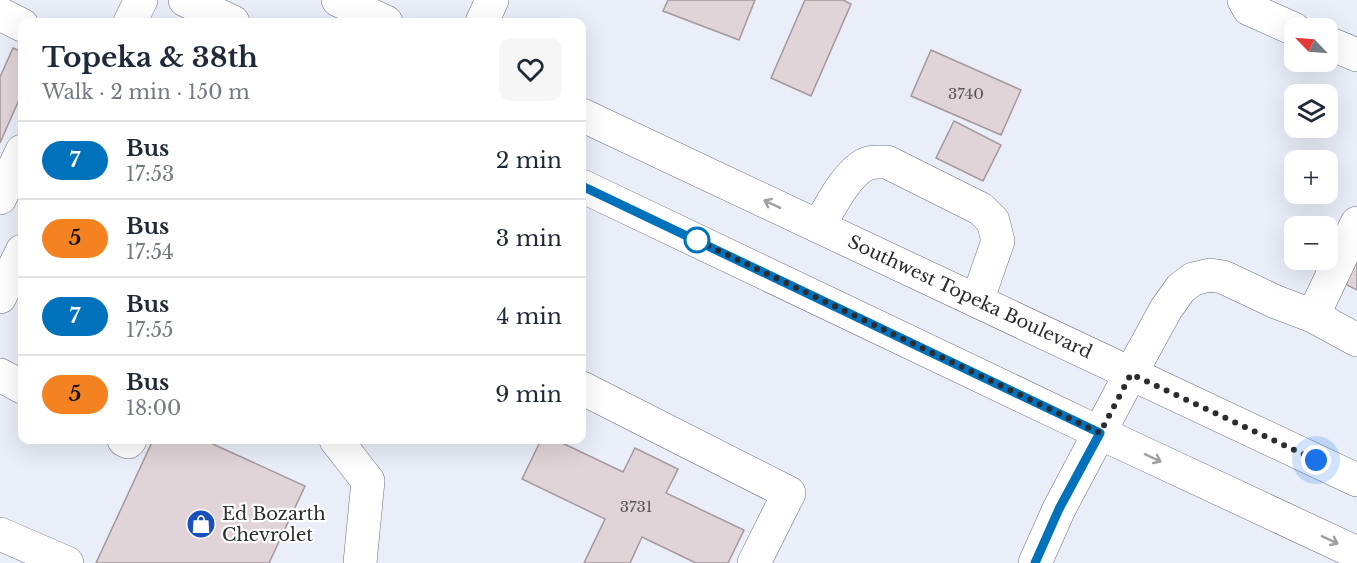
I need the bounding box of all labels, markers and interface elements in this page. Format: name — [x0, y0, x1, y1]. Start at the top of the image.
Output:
north arrow — [1284, 18, 1338, 72]
map controls — [1284, 18, 1338, 270]
button: heart — [499, 38, 562, 101]
text: Topeka & 38th — [42, 40, 258, 75]
text: Walk · 2 min · 150 m — [42, 80, 250, 104]
house number: 3740 — [948, 84, 984, 103]
button: layers — [1284, 84, 1338, 138]
text: Bus — [126, 135, 169, 162]
text: 7 — [70, 147, 80, 173]
text: 2 min — [496, 147, 562, 174]
button: + — [1284, 150, 1338, 204]
text: 17:53 — [126, 162, 174, 186]
one-way arrow — [764, 198, 782, 210]
text: Bus — [126, 213, 169, 240]
button: − — [1284, 216, 1338, 270]
text: 5 — [69, 225, 81, 251]
text: 3 min — [496, 225, 562, 252]
unlabelled marker — [684, 227, 710, 253]
street label: Southwest Topeka Boulevard — [844, 231, 1096, 363]
text: 17:54 — [126, 240, 174, 264]
text: Bus — [126, 291, 169, 318]
text: 7 — [70, 303, 80, 329]
text: 4 min — [497, 303, 562, 330]
text: 17:55 — [126, 318, 173, 342]
text: Bus — [126, 369, 169, 396]
text: 5 — [69, 381, 81, 407]
text: 9 min — [495, 381, 562, 408]
text: 18:00 — [126, 396, 181, 420]
your location — [1301, 445, 1331, 475]
one-way arrow — [1144, 452, 1162, 464]
house number: 3731 — [620, 497, 652, 516]
place label: Ed Bozarth Chevrolet — [222, 503, 326, 546]
shop icon: Ed Bozarth Chevrolet — [185, 508, 217, 540]
one-way arrow — [1320, 535, 1338, 547]

